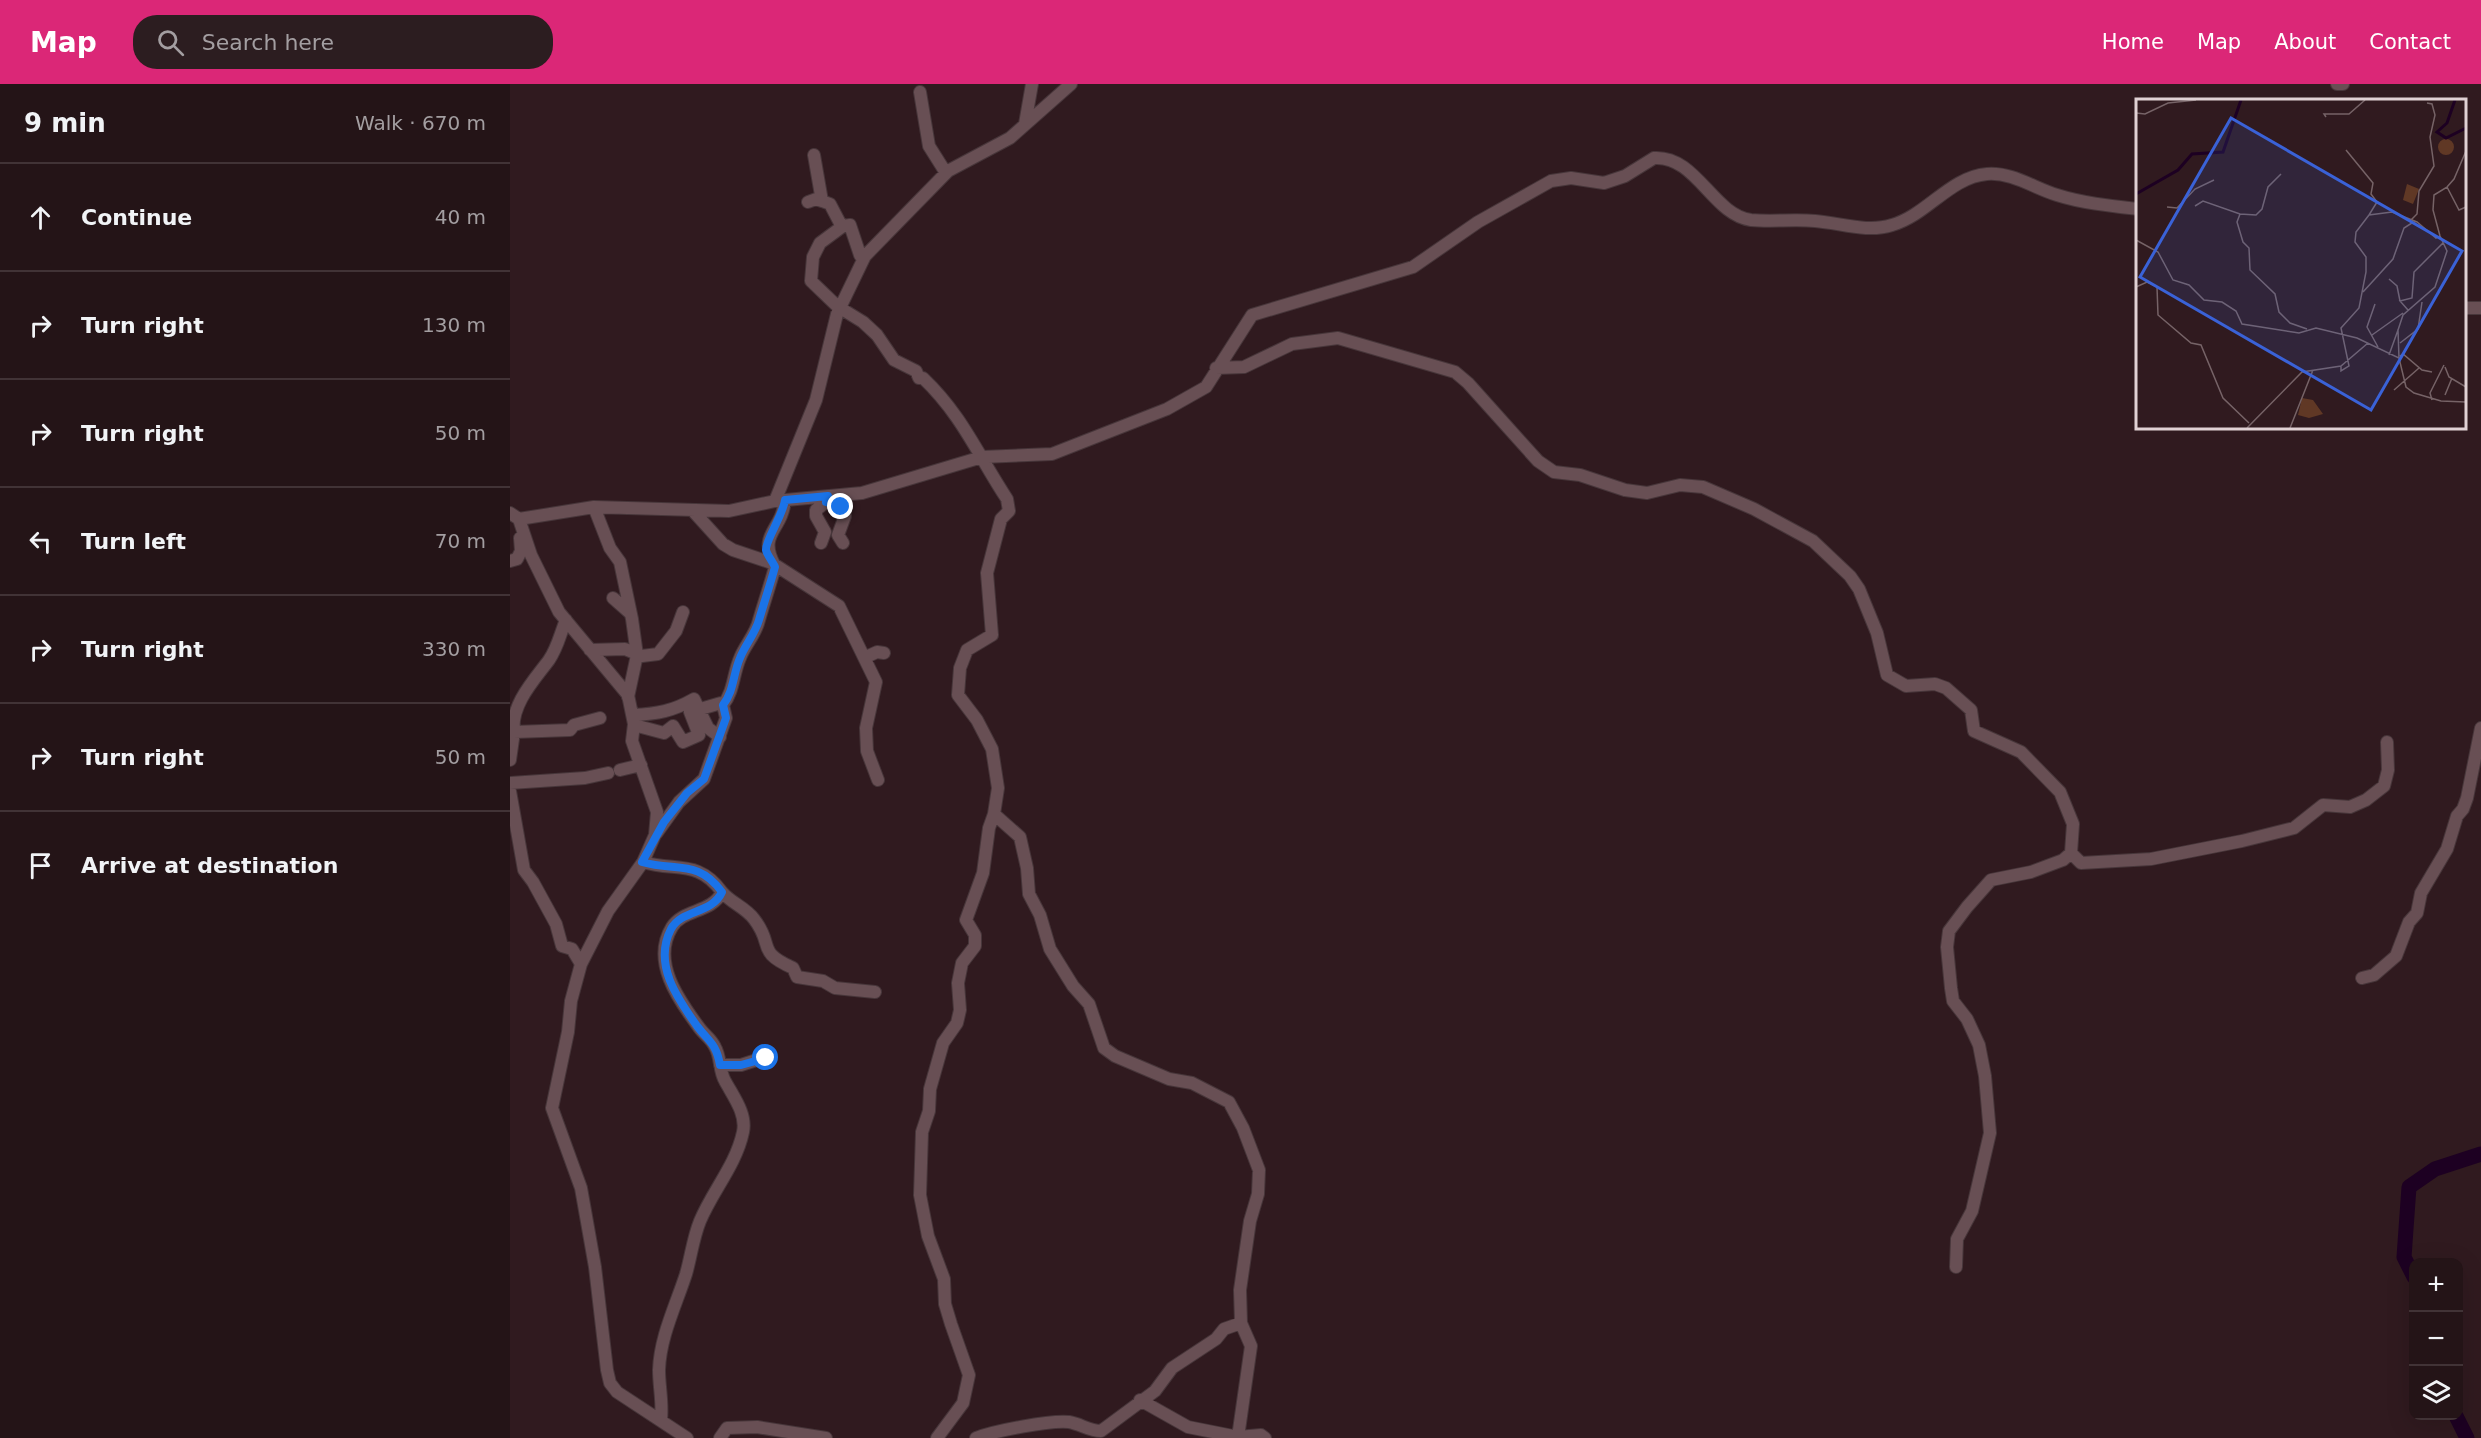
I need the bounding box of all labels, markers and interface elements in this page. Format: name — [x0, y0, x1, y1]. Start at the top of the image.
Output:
search box — [133, 15, 553, 69]
text: Map — [30, 26, 97, 59]
icon: search — [154, 26, 187, 59]
text: Search here — [202, 30, 334, 55]
text: Home — [2102, 30, 2164, 54]
text: Map — [2197, 30, 2241, 54]
text: About — [2274, 30, 2336, 54]
text: Contact — [2369, 30, 2451, 54]
inset map — [2136, 99, 2466, 429]
text: 9 min — [24, 108, 106, 138]
text: Walk · 670 m — [355, 111, 486, 135]
icon: ahead — [24, 201, 57, 234]
text: Continue — [81, 205, 192, 230]
text: 40 m — [435, 205, 486, 229]
icon: right — [24, 309, 57, 342]
text: Turn right — [81, 313, 204, 338]
text: 130 m — [422, 313, 486, 337]
icon: right — [24, 417, 57, 450]
text: Turn right — [81, 421, 204, 446]
text: 50 m — [435, 421, 486, 445]
route end — [827, 493, 853, 519]
icon: left — [24, 525, 57, 558]
text: Turn left — [81, 529, 186, 554]
text: 70 m — [435, 529, 486, 553]
icon: right — [24, 633, 57, 666]
text: Turn right — [81, 637, 204, 662]
text: 330 m — [422, 637, 486, 661]
icon: right — [24, 741, 57, 774]
text: Turn right — [81, 745, 204, 770]
text: 50 m — [435, 745, 486, 769]
icon: arrive — [24, 849, 57, 882]
text: Arrive at destination — [81, 853, 338, 878]
route start — [752, 1044, 778, 1070]
map controls — [2409, 1258, 2463, 1420]
button: + — [2409, 1258, 2463, 1312]
button: − — [2409, 1312, 2463, 1366]
button: layers — [2409, 1366, 2463, 1420]

